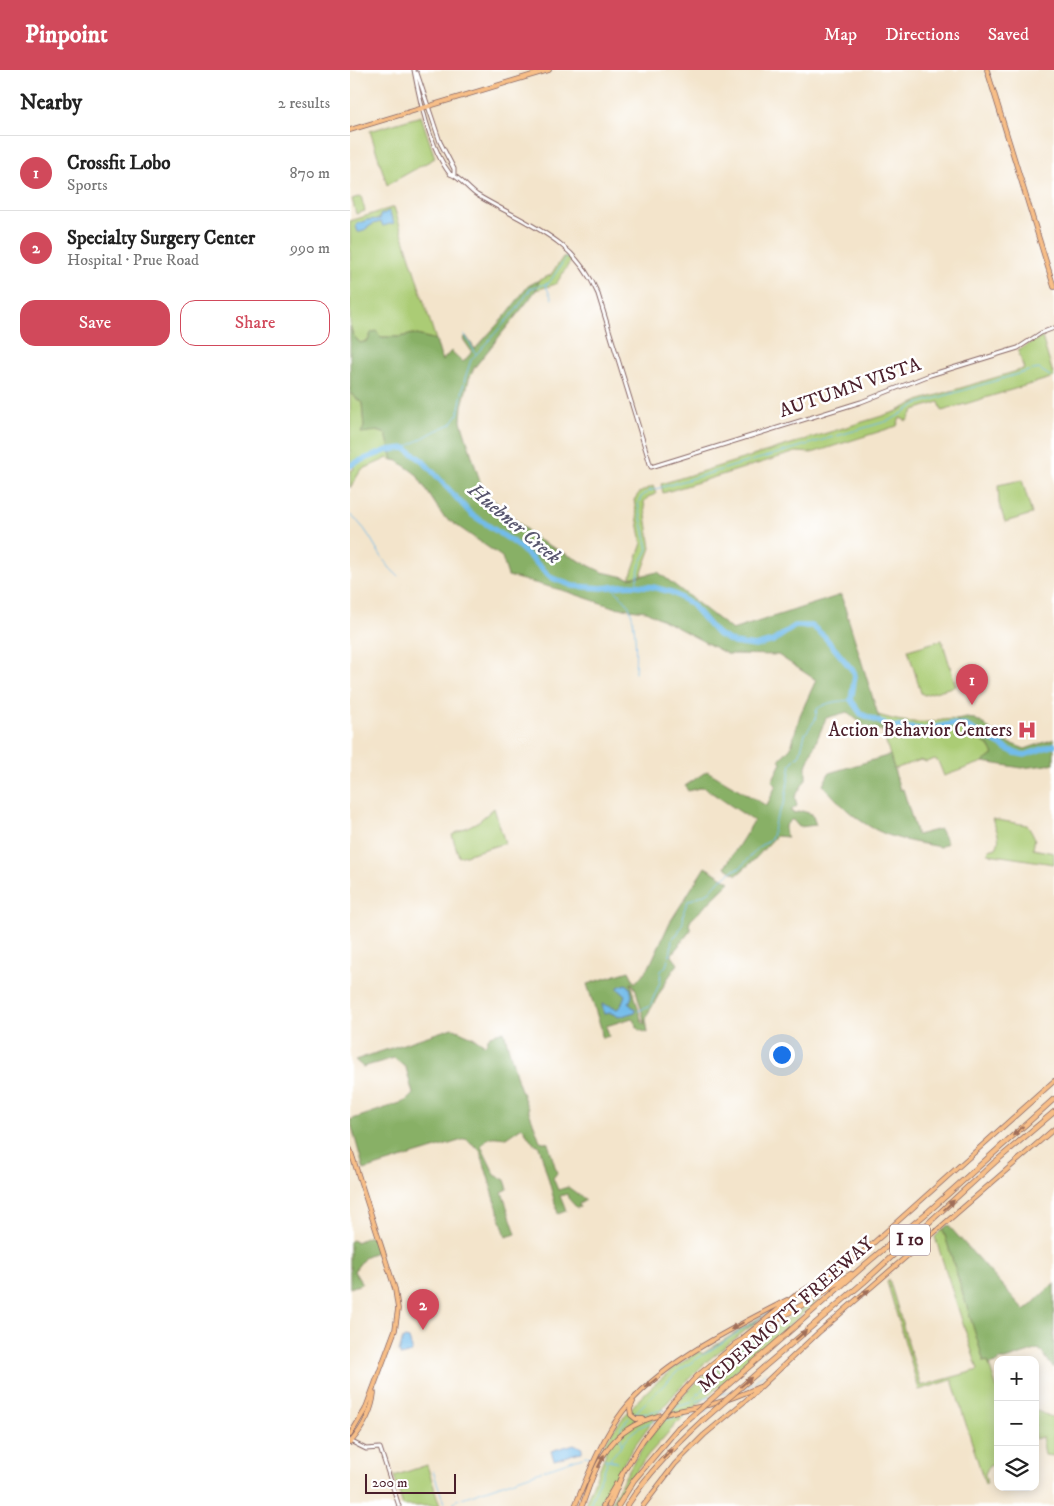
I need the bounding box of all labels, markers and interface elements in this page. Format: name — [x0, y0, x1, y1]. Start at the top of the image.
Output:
text: Pinpoint — [25, 20, 108, 50]
text: Map — [824, 24, 857, 46]
text: Directions — [885, 24, 960, 46]
text: Saved — [988, 24, 1029, 46]
text: Nearby — [20, 90, 82, 116]
text: 2 results — [278, 93, 330, 113]
text: Crossfit Lobo — [67, 152, 170, 175]
text: 1 — [33, 163, 39, 183]
text: 870 m — [290, 163, 330, 183]
text: Sports — [67, 175, 108, 195]
text: Specialty Surgery Center — [67, 227, 255, 250]
text: 2 — [32, 238, 40, 258]
text: 990 m — [290, 238, 330, 258]
text: Hospital · Prue Road — [67, 250, 199, 270]
button: Save — [20, 300, 170, 346]
button: Share — [180, 300, 330, 346]
street label: AUTUMN VISTA — [776, 353, 925, 423]
water label: Huebner Creek — [462, 477, 566, 570]
pin: 1 — [956, 664, 988, 705]
place label: Action Behavior Centers — [828, 719, 1012, 742]
hospital icon: Action Behavior Centers — [1016, 719, 1038, 741]
your location — [769, 1042, 795, 1068]
one-way arrow — [1012, 1125, 1024, 1137]
one-way arrow — [942, 1199, 954, 1211]
road number: I 10 — [890, 1224, 930, 1256]
street label: MCDERMOTT FREEWAY — [693, 1232, 879, 1398]
pin: 2 — [407, 1289, 439, 1330]
one-way arrow — [857, 1289, 870, 1300]
one-way arrow — [731, 1322, 744, 1331]
one-way arrow — [794, 1330, 807, 1341]
map controls — [994, 1356, 1039, 1491]
button: + — [994, 1356, 1039, 1401]
one-way arrow — [646, 1377, 658, 1389]
one-way arrow — [739, 1377, 752, 1388]
button: − — [994, 1401, 1039, 1446]
button: layers — [994, 1446, 1039, 1491]
one-way arrow — [662, 1448, 674, 1460]
one-way arrow — [597, 1454, 605, 1468]
scale bar — [365, 1471, 456, 1494]
text: 200 m — [372, 1474, 407, 1492]

